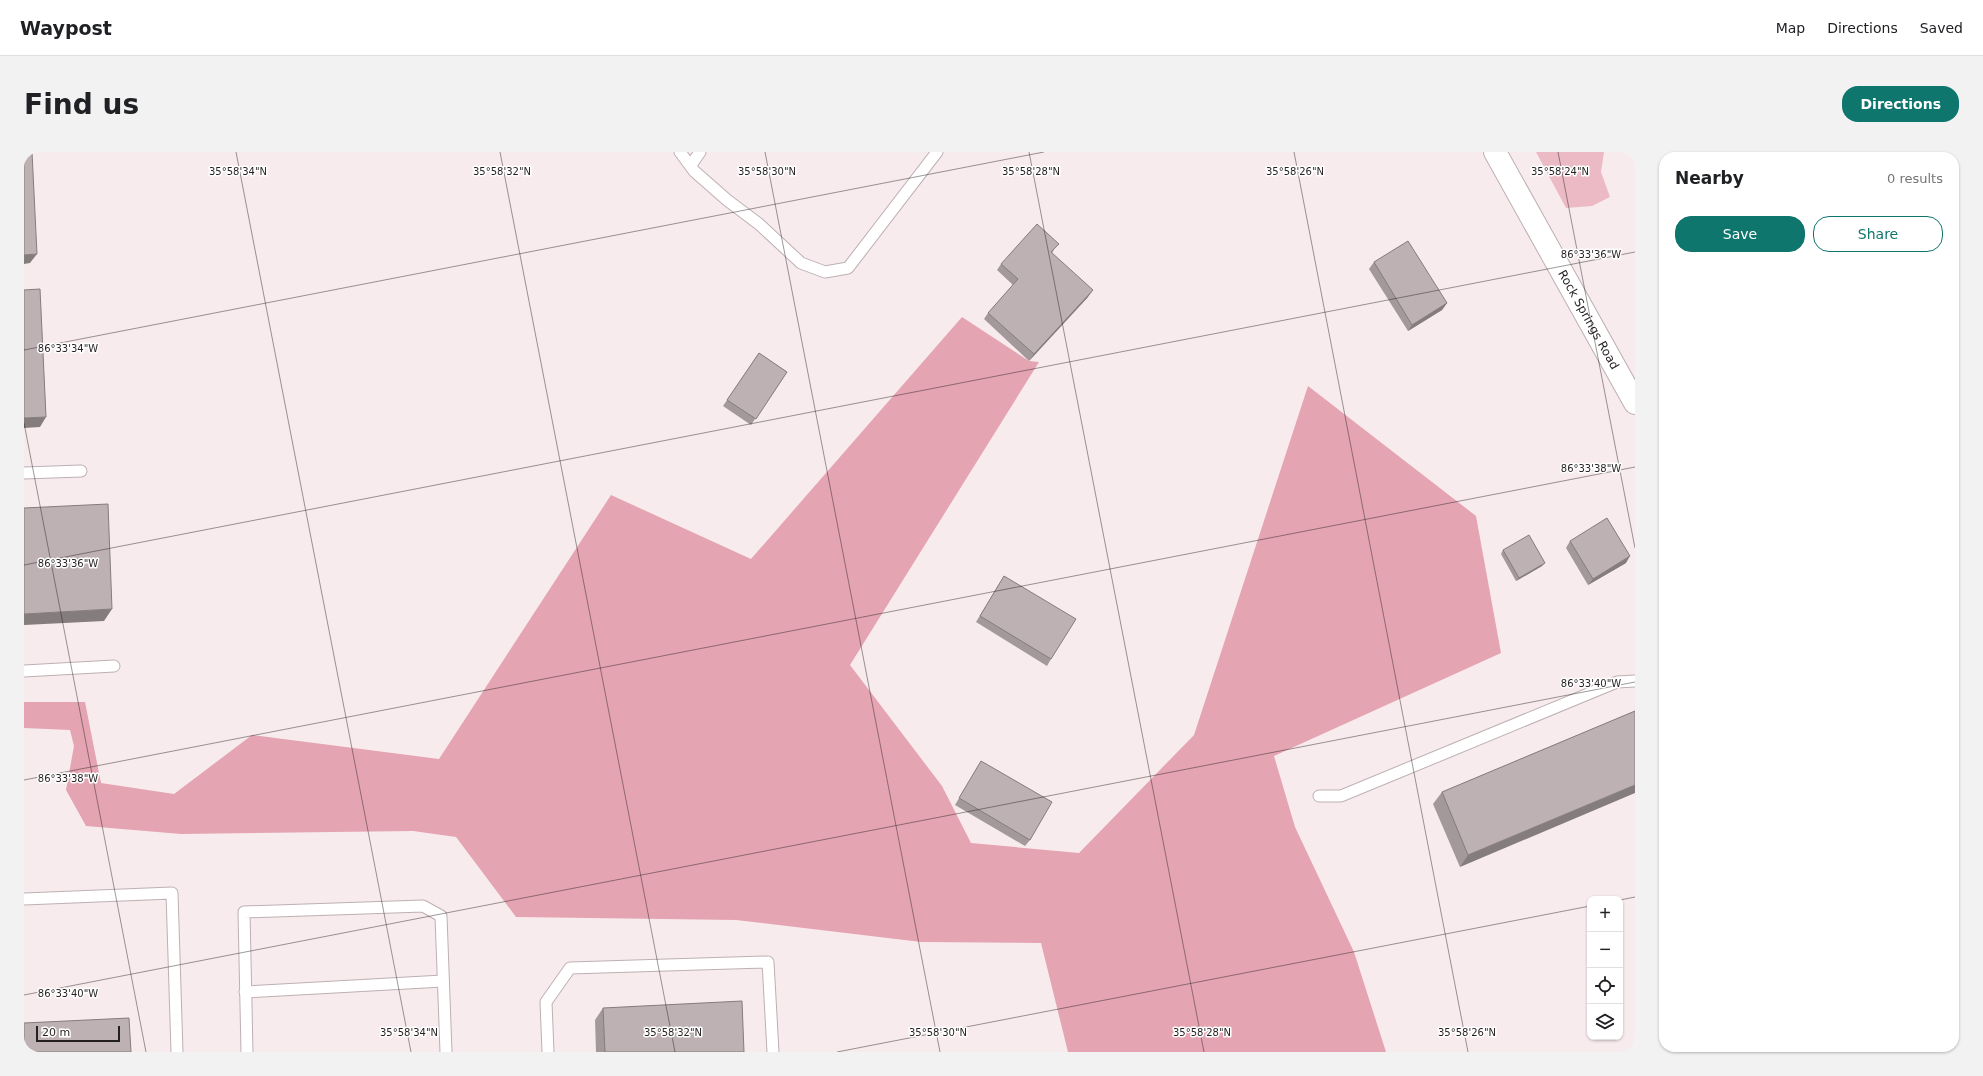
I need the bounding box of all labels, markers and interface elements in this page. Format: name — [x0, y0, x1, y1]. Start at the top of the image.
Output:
text: Waypost — [20, 17, 112, 39]
text: Map — [1776, 20, 1805, 36]
text: Directions — [1827, 20, 1898, 36]
text: Saved — [1920, 20, 1963, 36]
button: Directions — [1842, 86, 1959, 122]
text: Find us — [24, 88, 139, 121]
text: 35°58'34"N — [209, 166, 267, 177]
text: 35°58'32"N — [473, 166, 531, 177]
text: 35°58'30"N — [738, 166, 796, 177]
text: 35°58'28"N — [1002, 166, 1060, 177]
text: 35°58'26"N — [1266, 166, 1324, 177]
text: 35°58'24"N — [1531, 166, 1589, 177]
text: Nearby — [1675, 168, 1744, 188]
text: 0 results — [1887, 171, 1943, 186]
button: Save — [1675, 216, 1805, 252]
button: Share — [1813, 216, 1943, 252]
text: 86°33'36"W — [1561, 249, 1621, 260]
street label: Rock Springs Road — [1555, 268, 1622, 372]
text: 86°33'34"W — [38, 343, 98, 354]
text: 86°33'38"W — [1561, 463, 1621, 474]
text: 86°33'36"W — [38, 558, 98, 569]
text: 86°33'40"W — [1561, 678, 1621, 689]
text: 86°33'38"W — [38, 773, 98, 784]
map controls — [1587, 896, 1623, 1040]
button: + — [1587, 896, 1623, 932]
button: − — [1587, 932, 1623, 968]
button: locate — [1587, 968, 1623, 1004]
text: 86°33'40"W — [38, 988, 98, 999]
button: layers — [1587, 1004, 1623, 1040]
scale bar — [36, 1024, 120, 1043]
text: 20 m — [42, 1026, 70, 1039]
text: 35°58'34"N — [380, 1027, 438, 1038]
text: 35°58'32"N — [644, 1027, 702, 1038]
text: 35°58'30"N — [909, 1027, 967, 1038]
text: 35°58'28"N — [1173, 1027, 1231, 1038]
text: 35°58'26"N — [1438, 1027, 1496, 1038]

